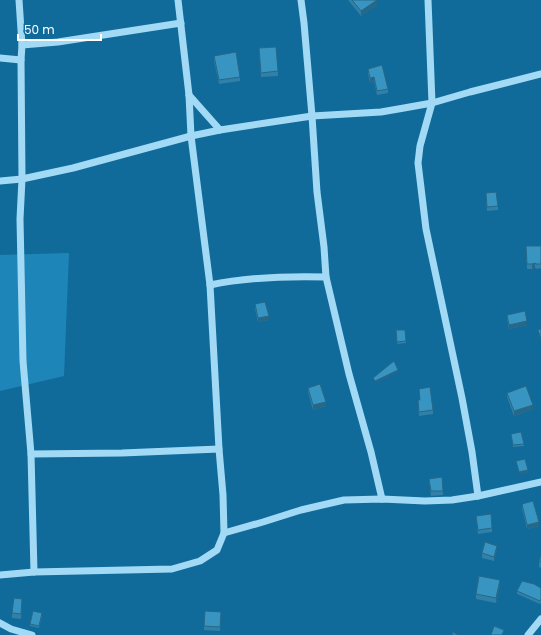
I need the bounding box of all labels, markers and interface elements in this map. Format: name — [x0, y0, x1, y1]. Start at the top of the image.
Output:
scale bar — [18, 16, 101, 42]
text: 50 m — [24, 21, 55, 38]

